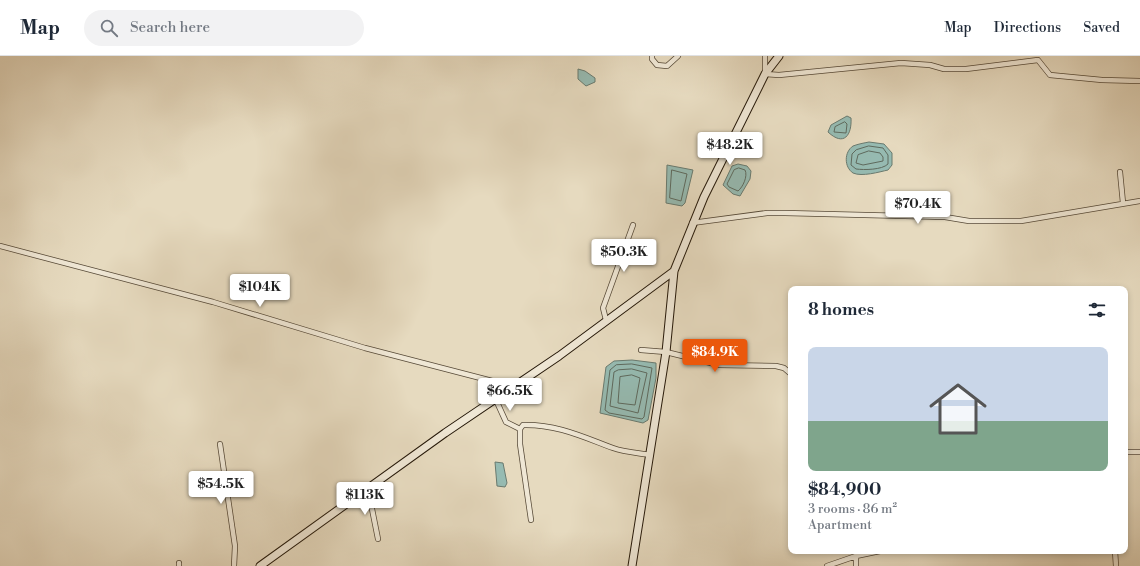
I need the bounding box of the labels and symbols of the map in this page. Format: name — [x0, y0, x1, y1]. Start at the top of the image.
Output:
pin: $48.2K — [697, 132, 763, 166]
pin: $70.4K — [885, 191, 951, 225]
pin: $50.3K — [591, 239, 657, 273]
pin: $104K — [232, 274, 288, 308]
pin: $84.9K — [682, 339, 748, 373]
pin: $66.5K — [477, 378, 543, 412]
pin: $54.5K — [188, 471, 254, 505]
pin: $113K — [337, 482, 393, 516]

